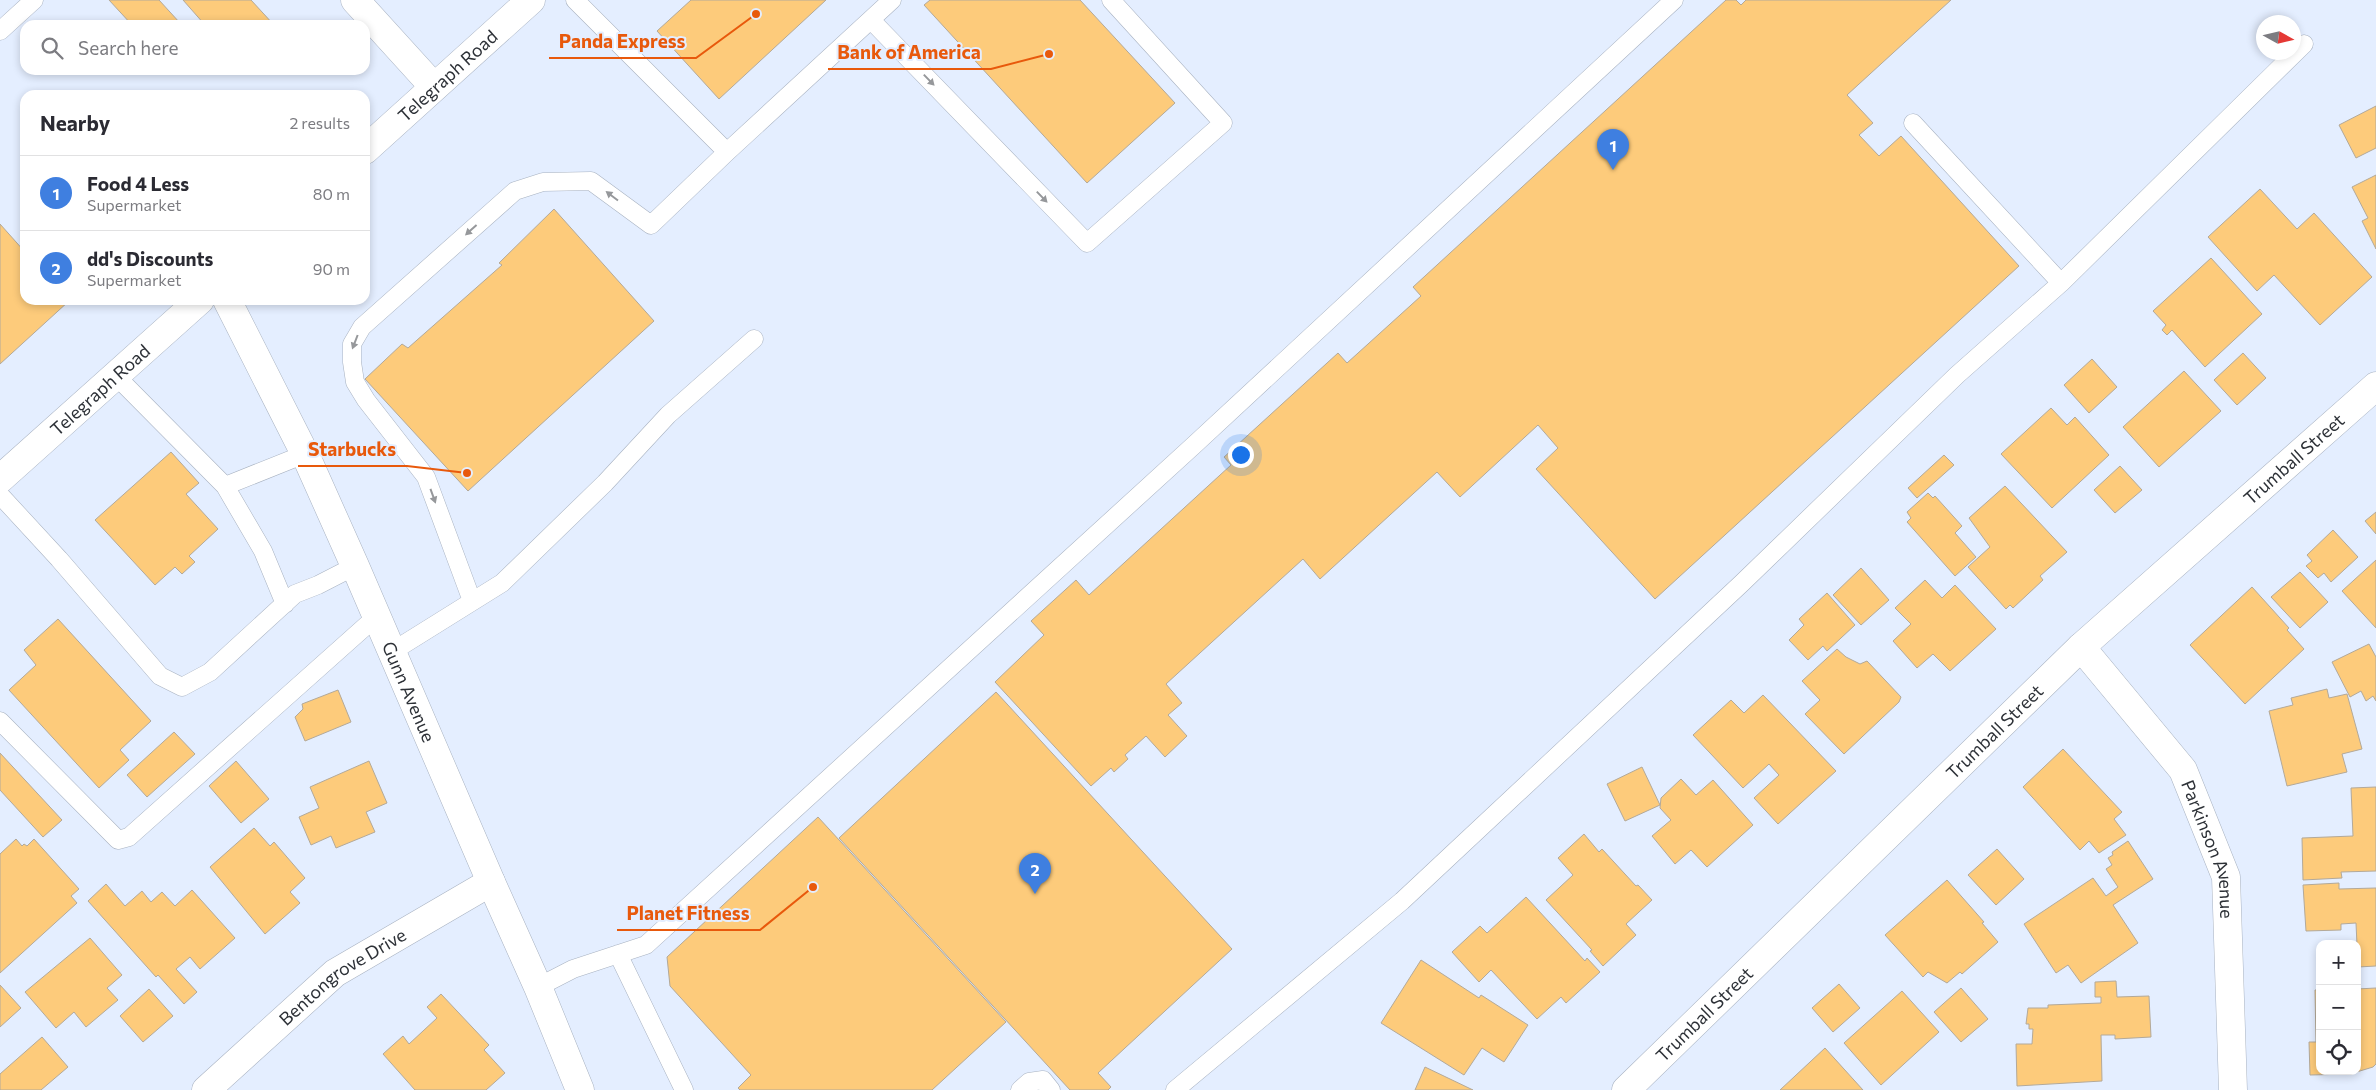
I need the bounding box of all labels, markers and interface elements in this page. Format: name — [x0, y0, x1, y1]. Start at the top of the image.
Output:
north arrow — [2256, 15, 2301, 60]
search box — [20, 20, 370, 75]
callout: Panda Express — [549, 24, 696, 58]
street label: Telegraph Road — [393, 25, 502, 126]
text: Panda Express — [559, 29, 685, 52]
icon: search — [38, 34, 66, 62]
callout: Bank of America — [828, 35, 991, 69]
text: Search here — [78, 36, 178, 59]
text: Bank of America — [837, 40, 981, 63]
one-way arrow — [923, 74, 935, 86]
text: Nearby — [40, 110, 110, 135]
text: 2 results — [289, 113, 350, 132]
pin: 1 — [1597, 129, 1629, 170]
text: Food 4 Less — [87, 172, 189, 195]
text: 1 — [52, 184, 60, 203]
text: 80 m — [313, 184, 350, 203]
one-way arrow — [605, 191, 619, 201]
one-way arrow — [1036, 191, 1048, 203]
text: Supermarket — [87, 195, 182, 214]
one-way arrow — [465, 224, 477, 236]
text: dd's Discounts — [87, 247, 213, 270]
text: 2 — [51, 259, 61, 278]
text: 90 m — [313, 259, 350, 278]
text: Supermarket — [87, 270, 182, 289]
one-way arrow — [351, 335, 359, 350]
street label: Telegraph Road — [45, 339, 154, 440]
street label: Trumball Street — [2239, 409, 2348, 509]
callout: Starbucks — [298, 432, 407, 466]
text: Starbucks — [308, 437, 396, 460]
your location — [1228, 442, 1254, 468]
one-way arrow — [429, 489, 437, 504]
street label: Gunn Avenue — [378, 638, 440, 745]
street label: Trumball Street — [1941, 679, 2047, 783]
street label: Parkinson Avenue — [2177, 777, 2238, 919]
pin: 2 — [1019, 853, 1051, 894]
callout: Planet Fitness — [617, 896, 760, 930]
text: Planet Fitness — [626, 901, 750, 924]
street label: Bentongrove Drive — [274, 923, 410, 1030]
map controls — [2316, 940, 2361, 1075]
button: + — [2316, 940, 2361, 985]
street label: Trumball Street — [1651, 962, 1757, 1066]
button: − — [2316, 985, 2361, 1030]
button: locate — [2316, 1030, 2361, 1075]

